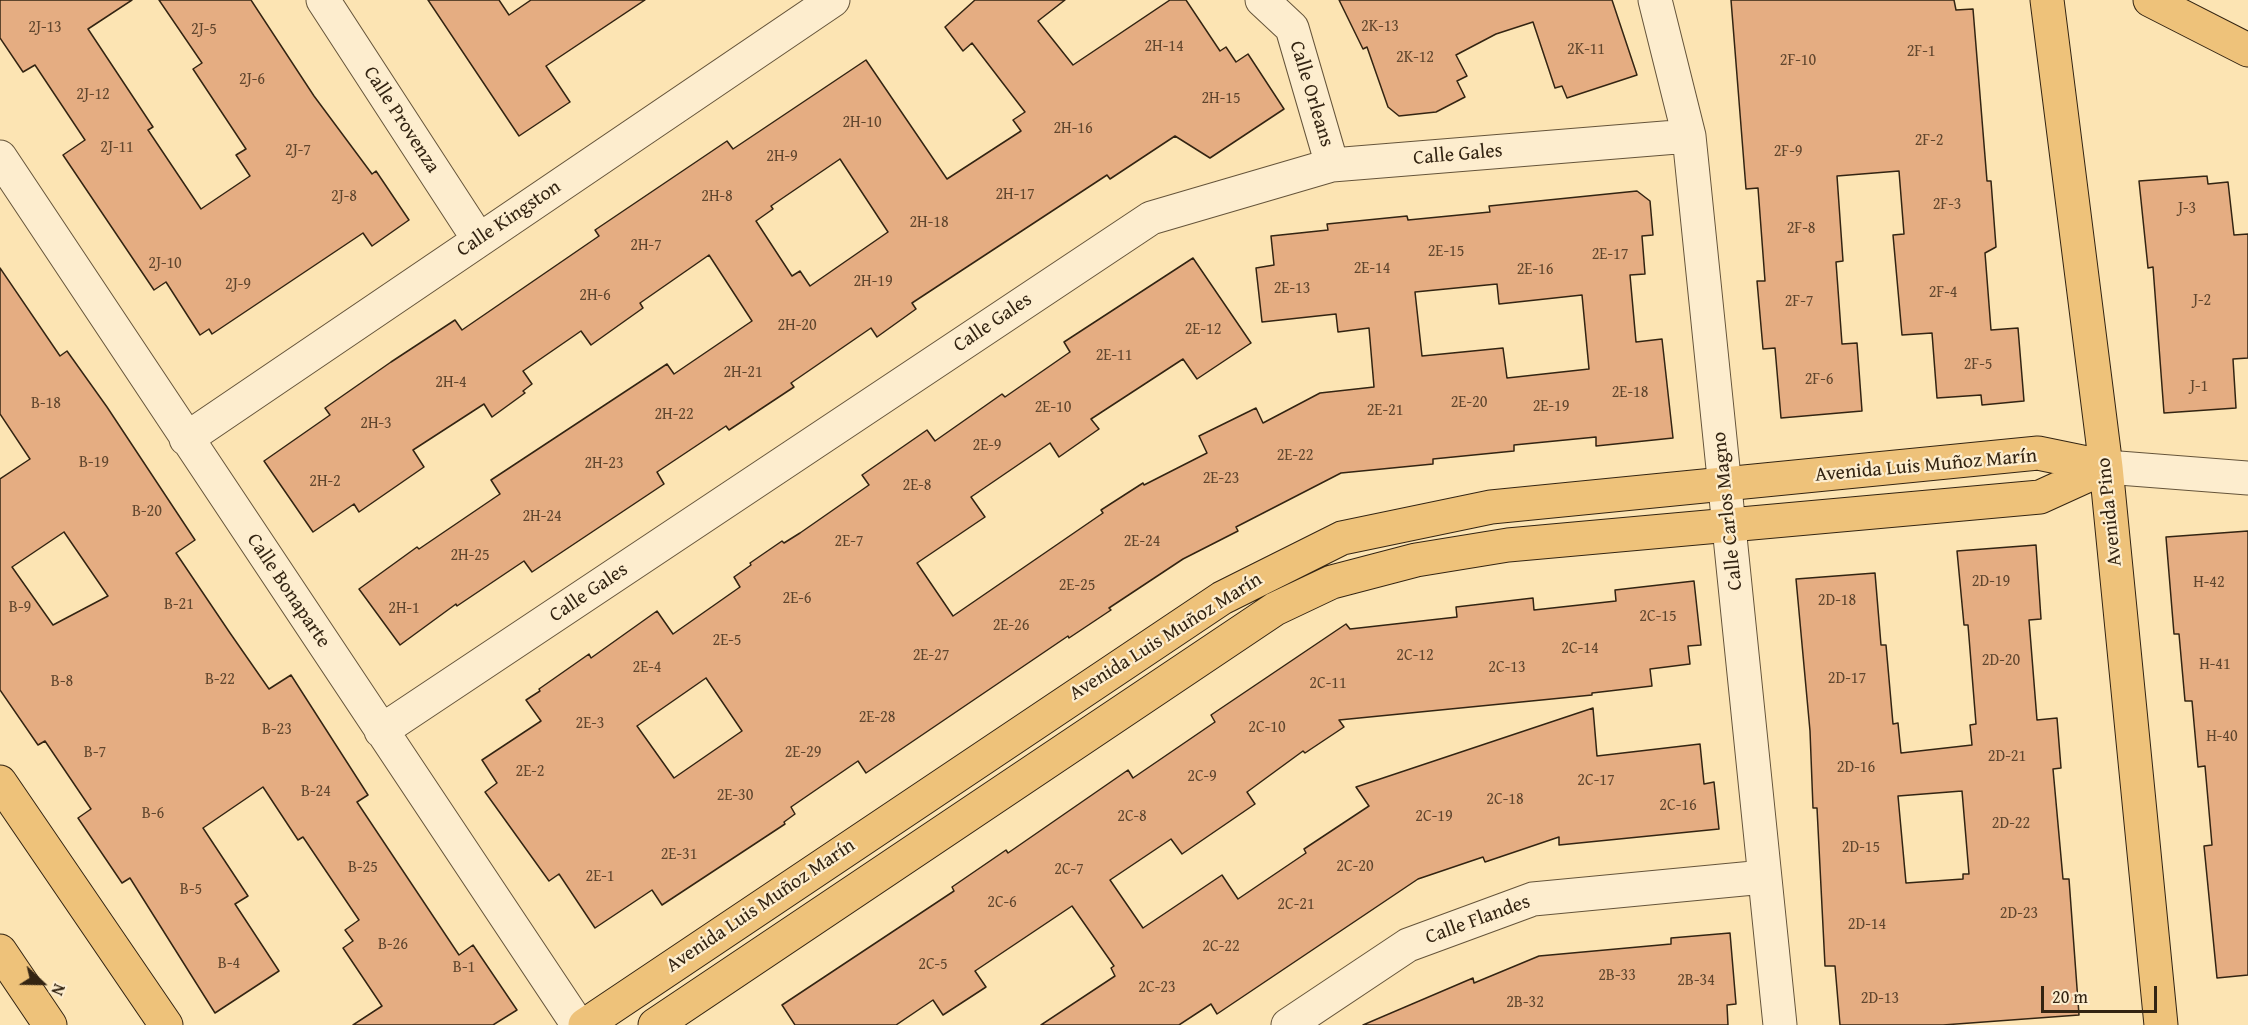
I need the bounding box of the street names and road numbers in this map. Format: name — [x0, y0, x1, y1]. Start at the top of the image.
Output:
street label: Calle Orleans — [1284, 38, 1338, 150]
street label: Calle Provenza — [358, 62, 444, 178]
street label: Calle Gales — [1412, 139, 1504, 171]
street label: Calle Kingston — [452, 175, 566, 263]
street label: Calle Gales — [949, 288, 1037, 358]
street label: Calle Carlos Magno — [1708, 431, 1748, 591]
street label: Avenida Luis Muñoz Marín — [1814, 444, 2038, 488]
street label: Avenida Pino — [2092, 456, 2128, 568]
street label: Calle Bonaparte — [241, 529, 335, 653]
street label: Calle Gales — [545, 558, 633, 628]
street label: Avenida Luis Muñoz Marín — [1065, 568, 1267, 706]
street label: Avenida Luis Muñoz Marín — [662, 834, 860, 978]
street label: Calle Flandes — [1422, 890, 1534, 950]

